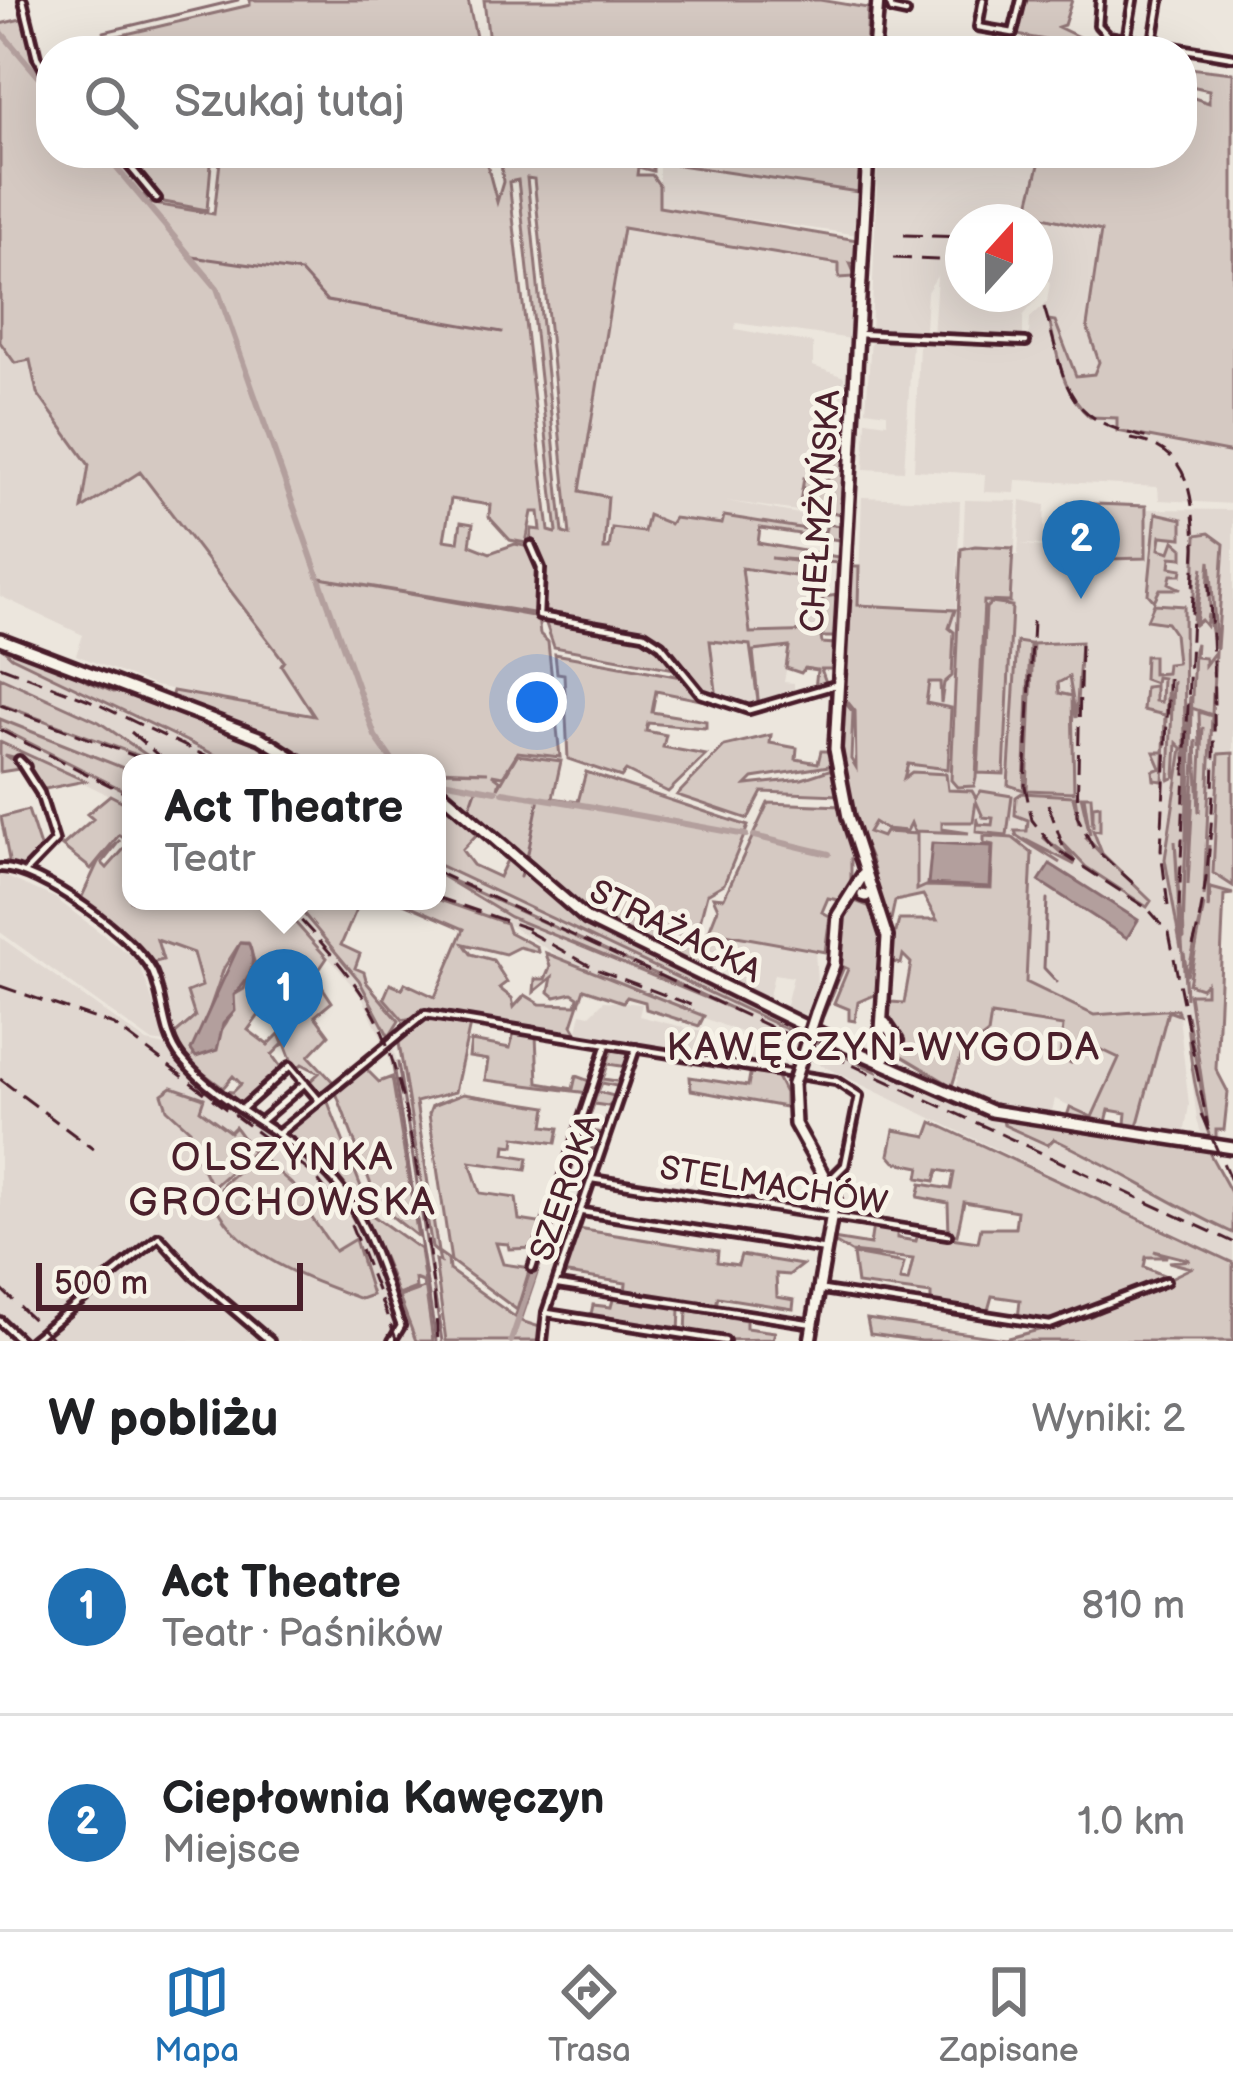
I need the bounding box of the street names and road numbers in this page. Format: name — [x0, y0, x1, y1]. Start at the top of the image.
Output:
street label: CHEŁMŻYŃSKA — [792, 388, 849, 634]
street label: STRAŻACKA — [583, 871, 769, 992]
street label: SZEROKA — [522, 1108, 610, 1266]
street label: STELMACHÓW — [657, 1147, 891, 1224]

